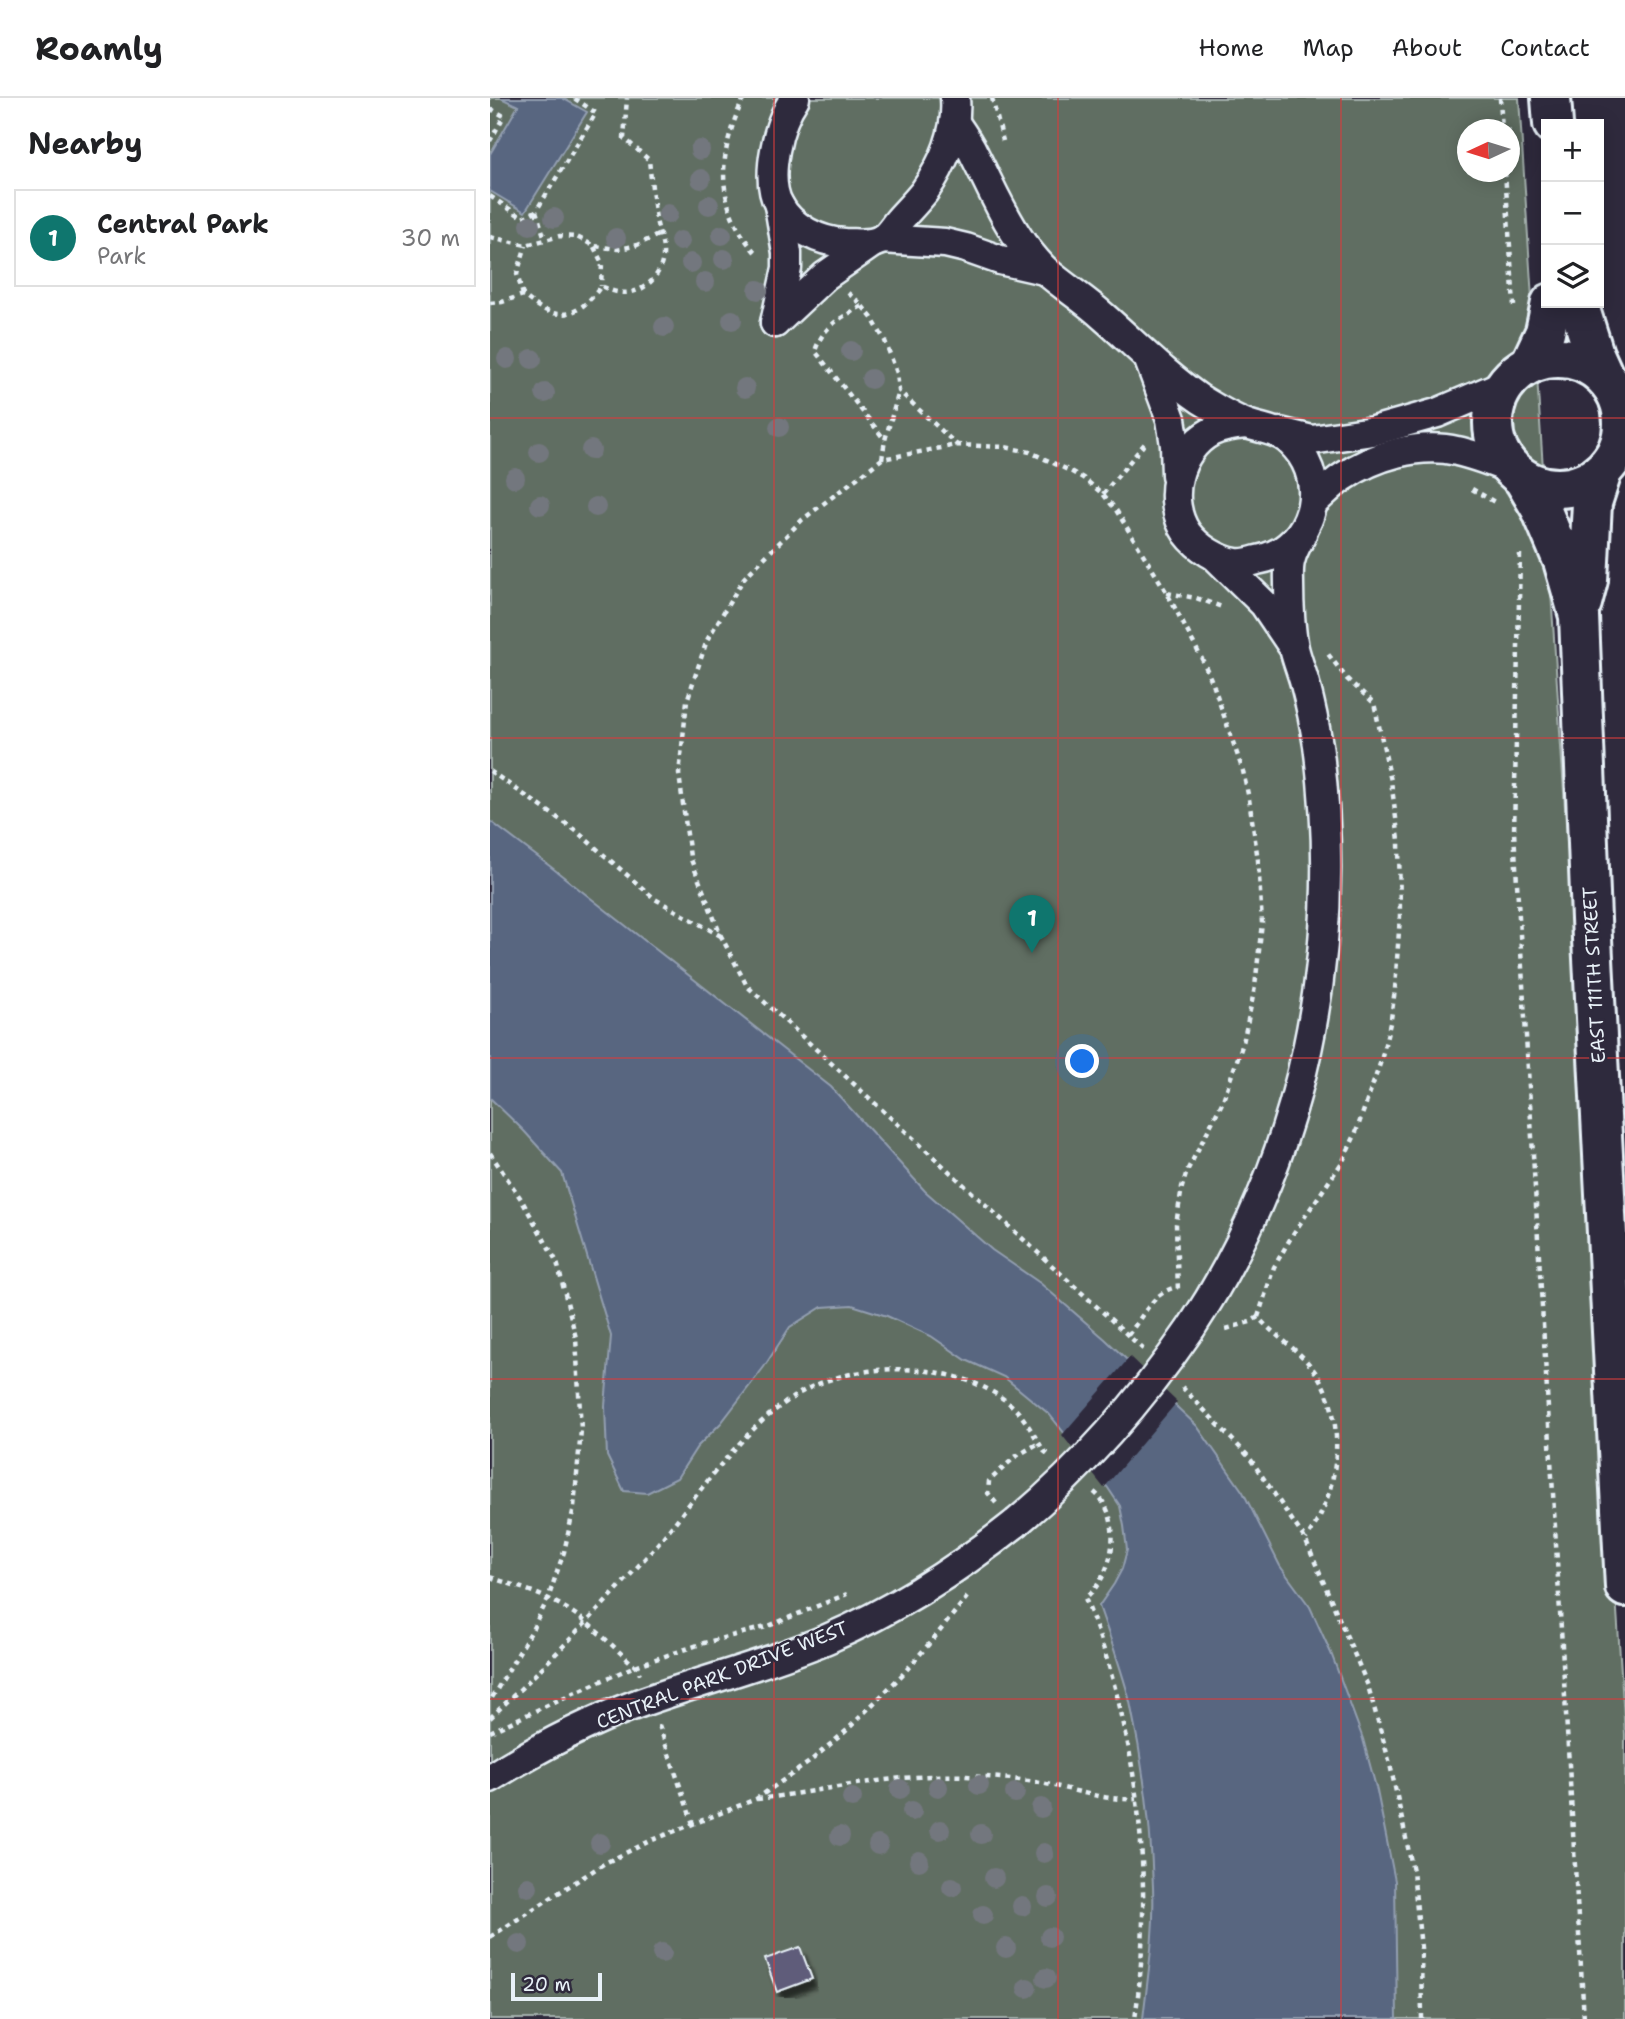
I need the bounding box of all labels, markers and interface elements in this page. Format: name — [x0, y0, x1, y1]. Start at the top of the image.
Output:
text: Roamly — [35, 26, 163, 71]
text: Home — [1198, 32, 1264, 64]
text: Map — [1302, 32, 1354, 64]
text: About — [1392, 32, 1462, 64]
text: Contact — [1500, 32, 1590, 64]
north arrow — [1457, 119, 1520, 182]
map controls — [1541, 119, 1604, 308]
button: + — [1541, 119, 1604, 182]
text: Nearby — [28, 123, 143, 164]
button: − — [1541, 182, 1604, 245]
text: Central Park — [97, 206, 269, 241]
text: 1 — [48, 223, 58, 253]
text: 30 m — [401, 223, 460, 253]
text: Park — [97, 241, 146, 271]
button: layers — [1541, 245, 1604, 308]
street label: EAST 111TH STREET — [1577, 886, 1611, 1064]
pin: 1 — [1009, 895, 1055, 953]
your location — [1065, 1044, 1099, 1078]
street label: CENTRAL PARK DRIVE WEST — [593, 1615, 852, 1735]
scale bar — [511, 1970, 602, 2002]
text: 20 m — [522, 1972, 571, 1997]

